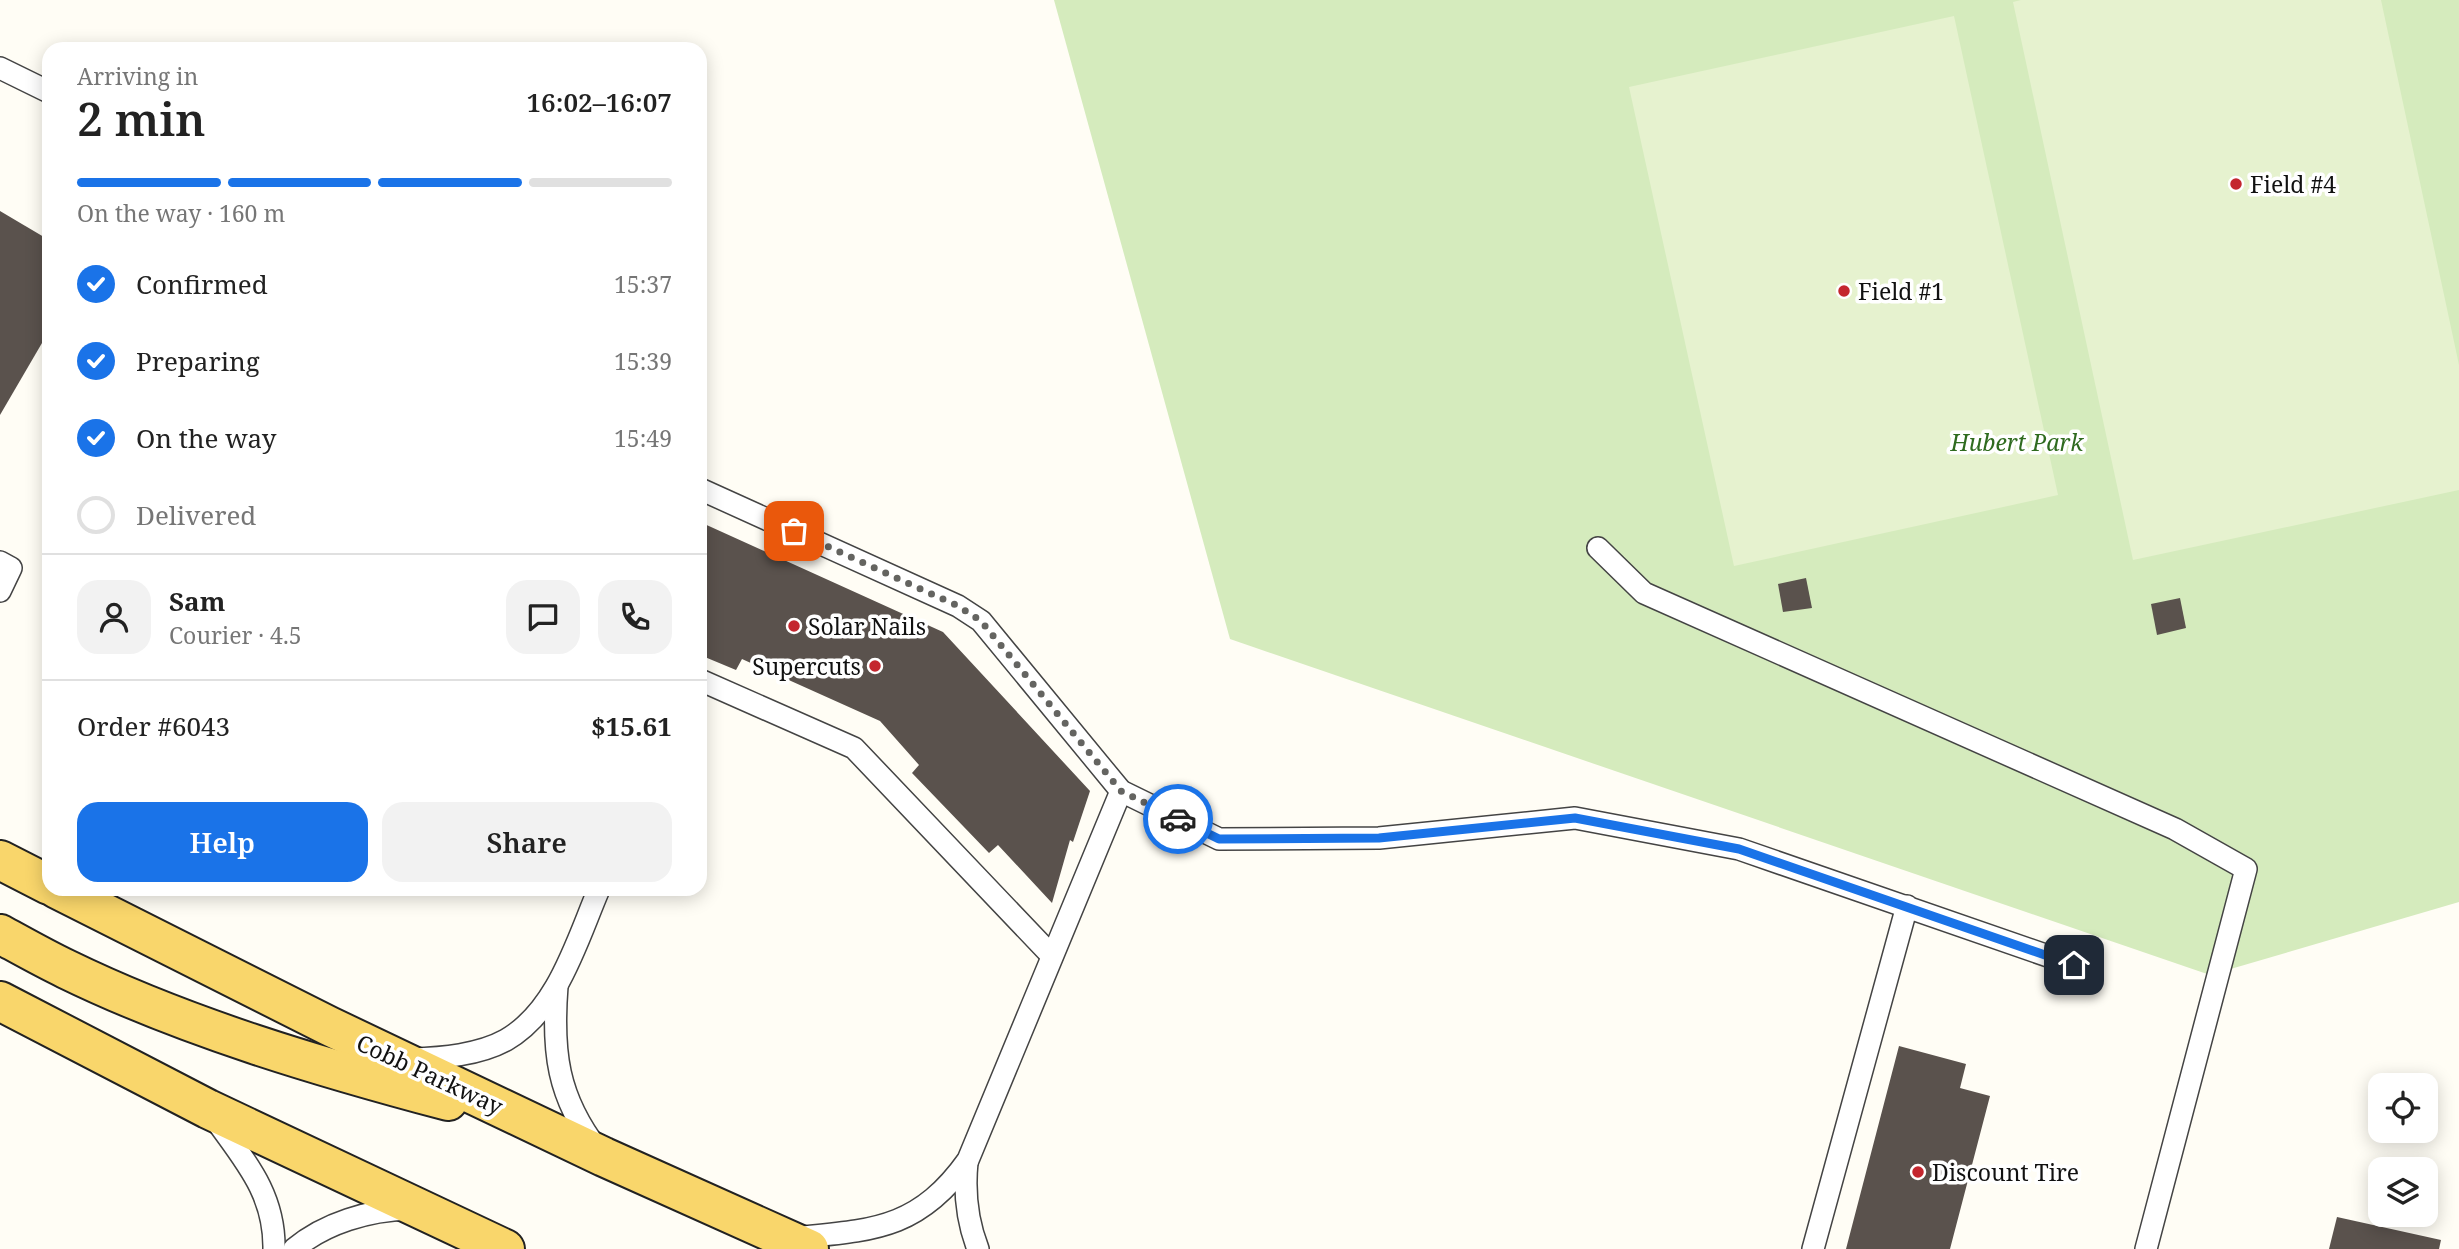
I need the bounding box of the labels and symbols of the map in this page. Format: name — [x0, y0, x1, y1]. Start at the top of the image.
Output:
place label: Field #4 — [2250, 168, 2336, 200]
marker: Field #4 — [2228, 176, 2244, 192]
place label: Field #1 — [1858, 275, 1944, 307]
marker: Field #1 — [1836, 283, 1852, 299]
park label: Hubert Park — [1950, 426, 2084, 458]
pin — [764, 501, 824, 561]
place label: Solar Nails — [808, 610, 926, 642]
marker: Solar Nails — [786, 618, 802, 634]
place label: Supercuts — [752, 650, 861, 682]
marker: Supercuts — [867, 658, 883, 674]
courier — [1143, 784, 1213, 854]
pin — [2044, 935, 2104, 995]
street label: Cobb Parkway — [352, 1026, 508, 1122]
place label: Discount Tire — [1932, 1156, 2079, 1188]
marker: Discount Tire — [1910, 1164, 1926, 1180]

